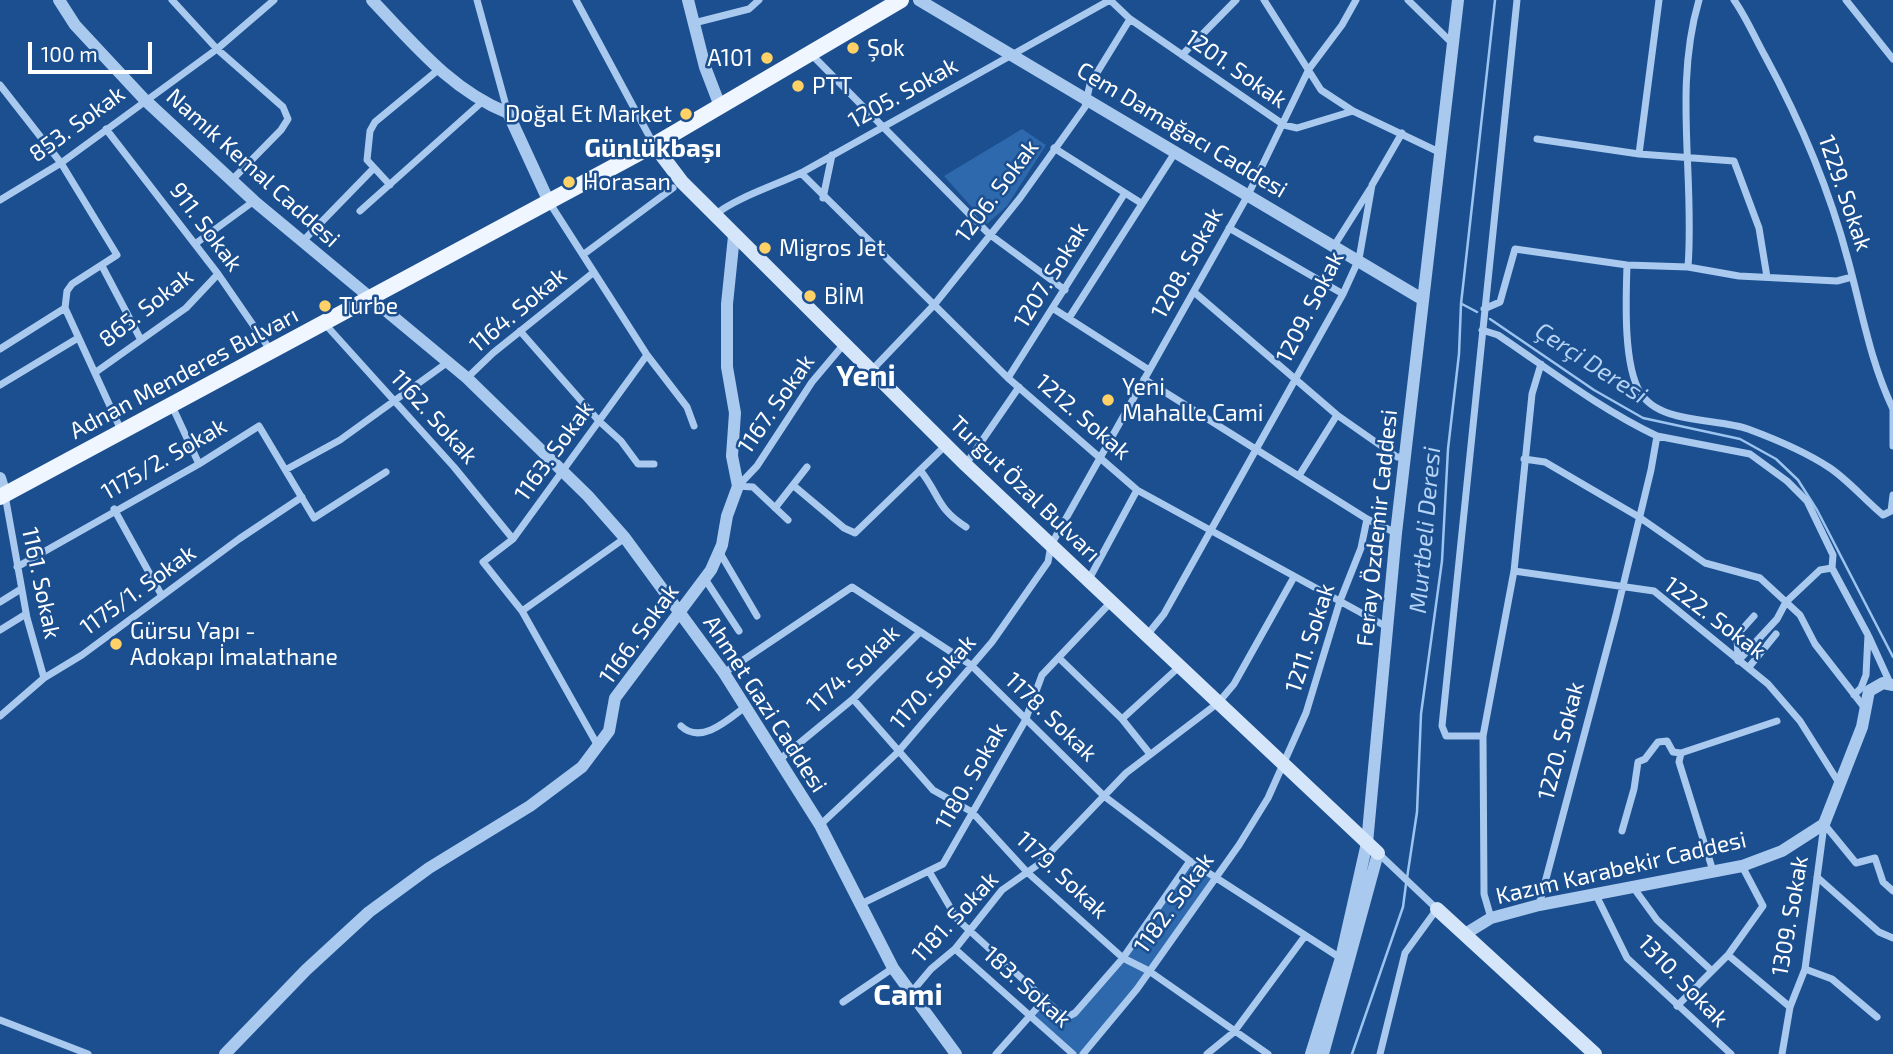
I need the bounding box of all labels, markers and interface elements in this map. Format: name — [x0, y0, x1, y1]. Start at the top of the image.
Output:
street label: 1201. Sokak — [1180, 24, 1292, 114]
scale bar — [32, 28, 156, 72]
place label: Şok — [867, 34, 905, 62]
marker: Şok — [845, 40, 861, 56]
text: 100 m — [41, 41, 98, 66]
place label: A101 — [707, 44, 753, 72]
marker: A101 — [759, 50, 775, 66]
street label: 1205. Sokak — [844, 52, 962, 134]
street label: Cem Damağacı Caddesi — [1072, 56, 1292, 204]
place label: PTT — [812, 72, 852, 100]
marker: PTT — [790, 78, 806, 94]
street label: 853. Sokak — [24, 80, 130, 168]
street label: Namık Kemal Caddesi — [161, 83, 345, 253]
place label: Doğal Et Market — [505, 100, 672, 128]
marker: Doğal Et Market — [678, 106, 694, 122]
district label: Günlükbaşı — [584, 132, 722, 164]
street label: 1229. Sokak — [1812, 132, 1878, 254]
street label: 1206. Sokak — [949, 134, 1045, 248]
place label: Horasan — [583, 168, 671, 196]
marker: Horasan — [561, 174, 577, 190]
street label: 911. Sokak — [164, 177, 248, 277]
street label: 1208. Sokak — [1145, 203, 1229, 323]
street label: 1207. Sokak — [1008, 217, 1094, 333]
place label: Migros Jet — [779, 234, 885, 262]
marker: Migros Jet — [757, 240, 773, 256]
street label: 1209. Sokak — [1270, 247, 1350, 367]
street label: 1164. Sokak — [464, 261, 572, 359]
street label: 865. Sokak — [93, 263, 199, 353]
place label: BİM — [824, 282, 864, 310]
marker: BİM — [802, 288, 818, 304]
place label: Turbe — [339, 292, 398, 320]
marker: Turbe — [317, 298, 333, 314]
street label: Adnan Menderes Bulvarı — [65, 301, 303, 445]
water label: Çerçi Deresi — [1530, 316, 1652, 410]
street label: 1167. Sokak — [732, 349, 820, 459]
district label: Yeni — [836, 358, 896, 394]
street label: 1162. Sokak — [385, 364, 483, 470]
street label: 1212. Sokak — [1030, 368, 1136, 466]
place label: Yeni Mahalle Cami — [1122, 373, 1264, 427]
marker: Yeni Mahalle Cami — [1100, 392, 1116, 408]
street label: 1163. Sokak — [509, 396, 599, 506]
street label: Feray Özdemir Caddesi — [1351, 408, 1403, 648]
street label: Turgut Özal Bulvarı — [944, 410, 1106, 568]
street label: 1175/2. Sokak — [97, 412, 231, 506]
water label: Murtbeli Deresi — [1403, 445, 1447, 615]
street label: 1161. Sokak — [16, 525, 66, 641]
street label: 1175/1. Sokak — [75, 539, 201, 641]
street label: 1222. Sokak — [1659, 571, 1771, 665]
street label: 1166. Sokak — [593, 579, 685, 689]
street label: 1211. Sokak — [1279, 580, 1341, 696]
street label: Ahmet Gazi Caddesi — [697, 610, 833, 798]
place label: Gürsu Yapı - Adokapı İmalathane — [130, 617, 338, 671]
street label: 1174. Sokak — [801, 619, 905, 719]
street label: 1170. Sokak — [884, 629, 982, 735]
marker: Gürsu Yapı - Adokapı İmalathane — [108, 636, 124, 652]
street label: 1178. Sokak — [1000, 667, 1102, 767]
street label: 1220. Sokak — [1532, 679, 1590, 803]
street label: 1180. Sokak — [929, 718, 1013, 834]
street label: 1179. Sokak — [1010, 825, 1114, 925]
street label: Kazım Karabekir Caddesi — [1493, 826, 1749, 910]
street label: 1182. Sokak — [1128, 847, 1220, 959]
street label: 1309. Sokak — [1766, 854, 1814, 978]
street label: 1181. Sokak — [906, 866, 1004, 968]
street label: 1310. Sokak — [1632, 929, 1734, 1033]
street label: 183. Sokak — [978, 941, 1076, 1033]
district label: Cami — [873, 977, 943, 1013]

